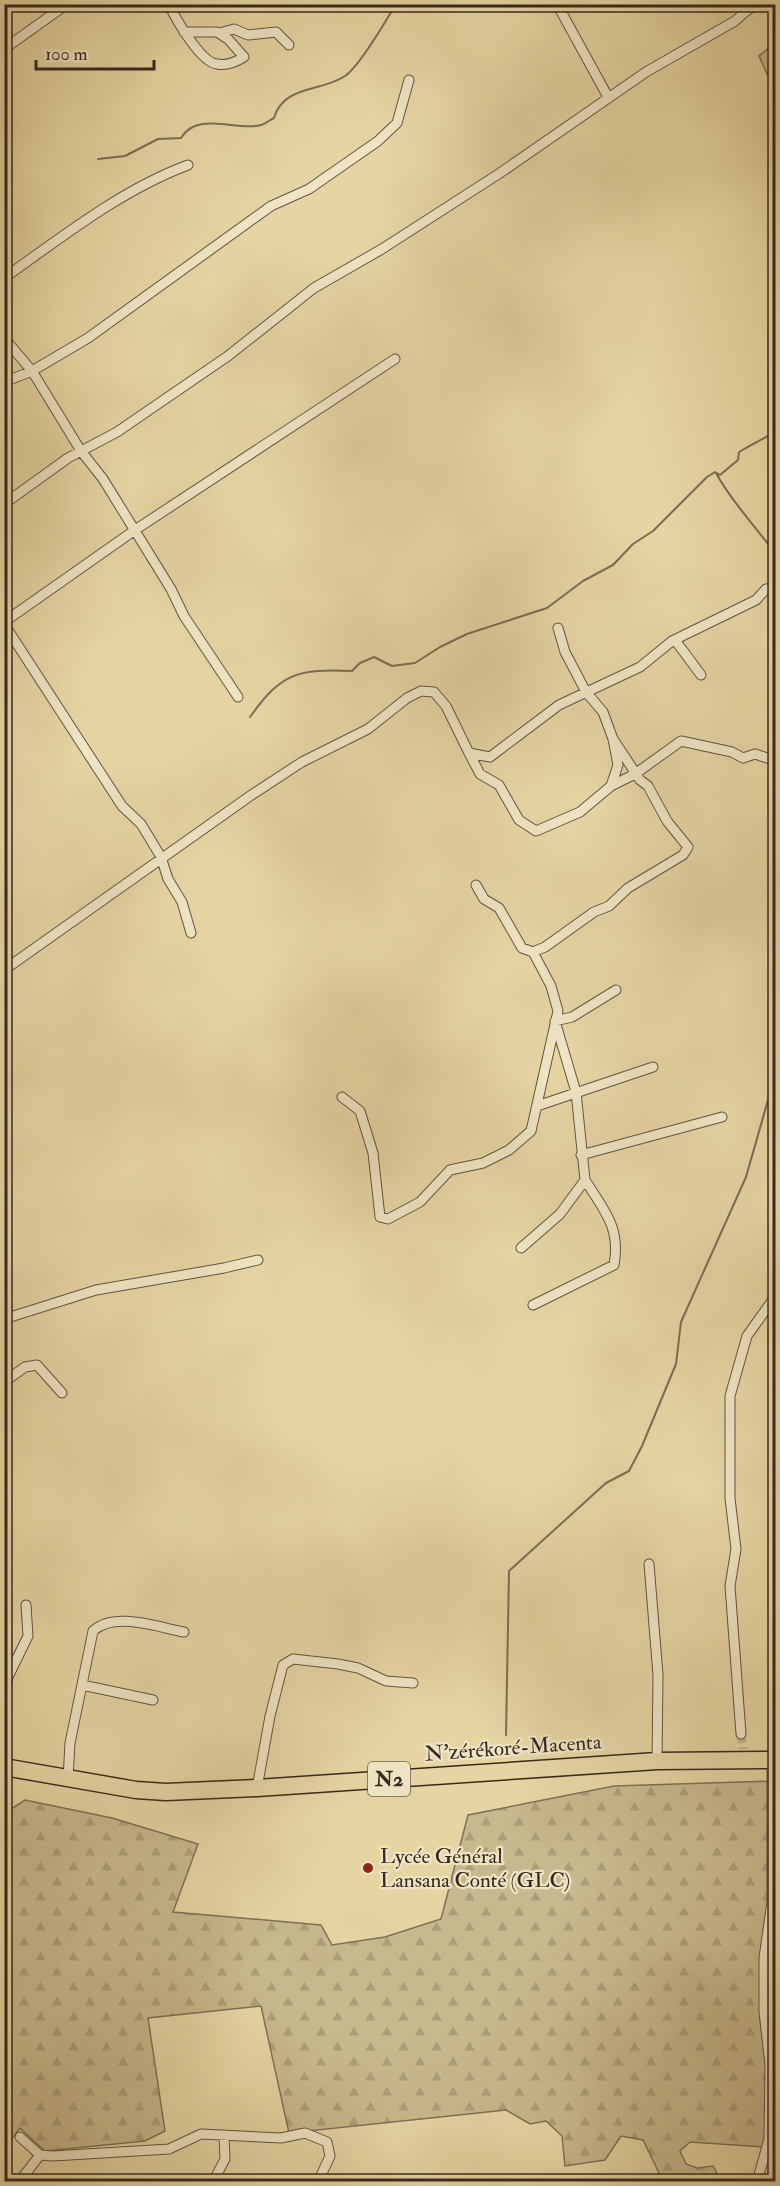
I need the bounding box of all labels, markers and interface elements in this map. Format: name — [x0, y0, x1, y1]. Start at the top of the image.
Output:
scale bar — [36, 33, 154, 71]
text: 100 m — [45, 43, 88, 66]
street label: N'zérékoré-Macenta — [424, 1728, 603, 1768]
road number: N2 — [368, 1762, 410, 1796]
place label: Lycée Général Lansana Conté (GLC) — [380, 1843, 570, 1894]
marker: Lycée Général Lansana Conté (GLC) — [361, 1861, 375, 1875]

